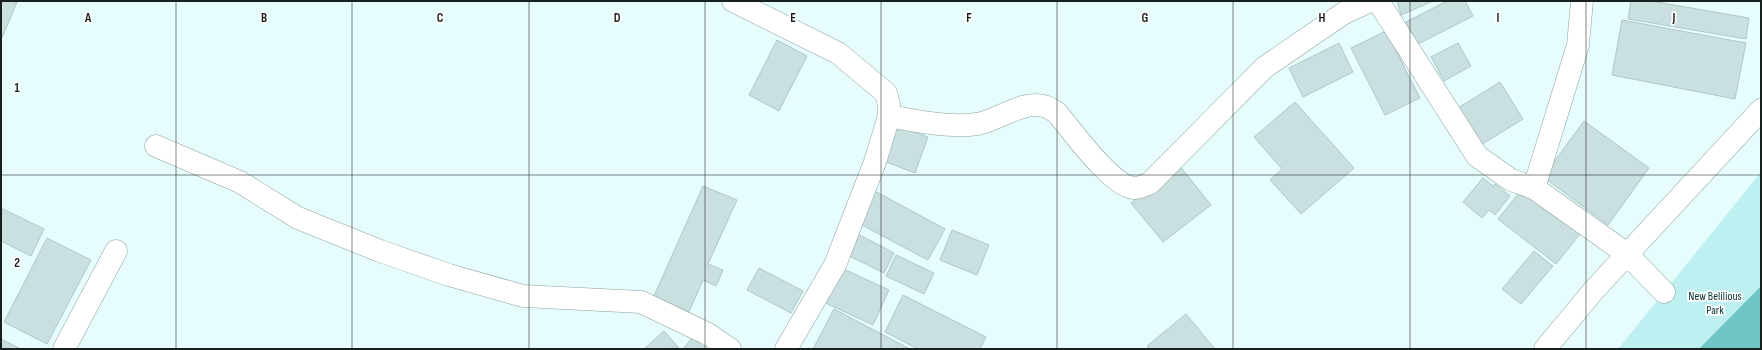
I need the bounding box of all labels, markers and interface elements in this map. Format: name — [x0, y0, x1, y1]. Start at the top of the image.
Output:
text: A — [84, 10, 92, 26]
text: B — [261, 10, 267, 26]
text: C — [437, 10, 444, 26]
text: D — [614, 10, 621, 26]
text: E — [790, 10, 796, 26]
text: F — [966, 10, 972, 26]
text: G — [1142, 10, 1149, 26]
text: H — [1319, 10, 1326, 26]
text: I — [1497, 10, 1500, 26]
text: J — [1672, 10, 1676, 26]
text: 1 — [14, 80, 20, 96]
text: 2 — [14, 255, 20, 271]
park label: New Belilious Park — [1688, 289, 1742, 318]

